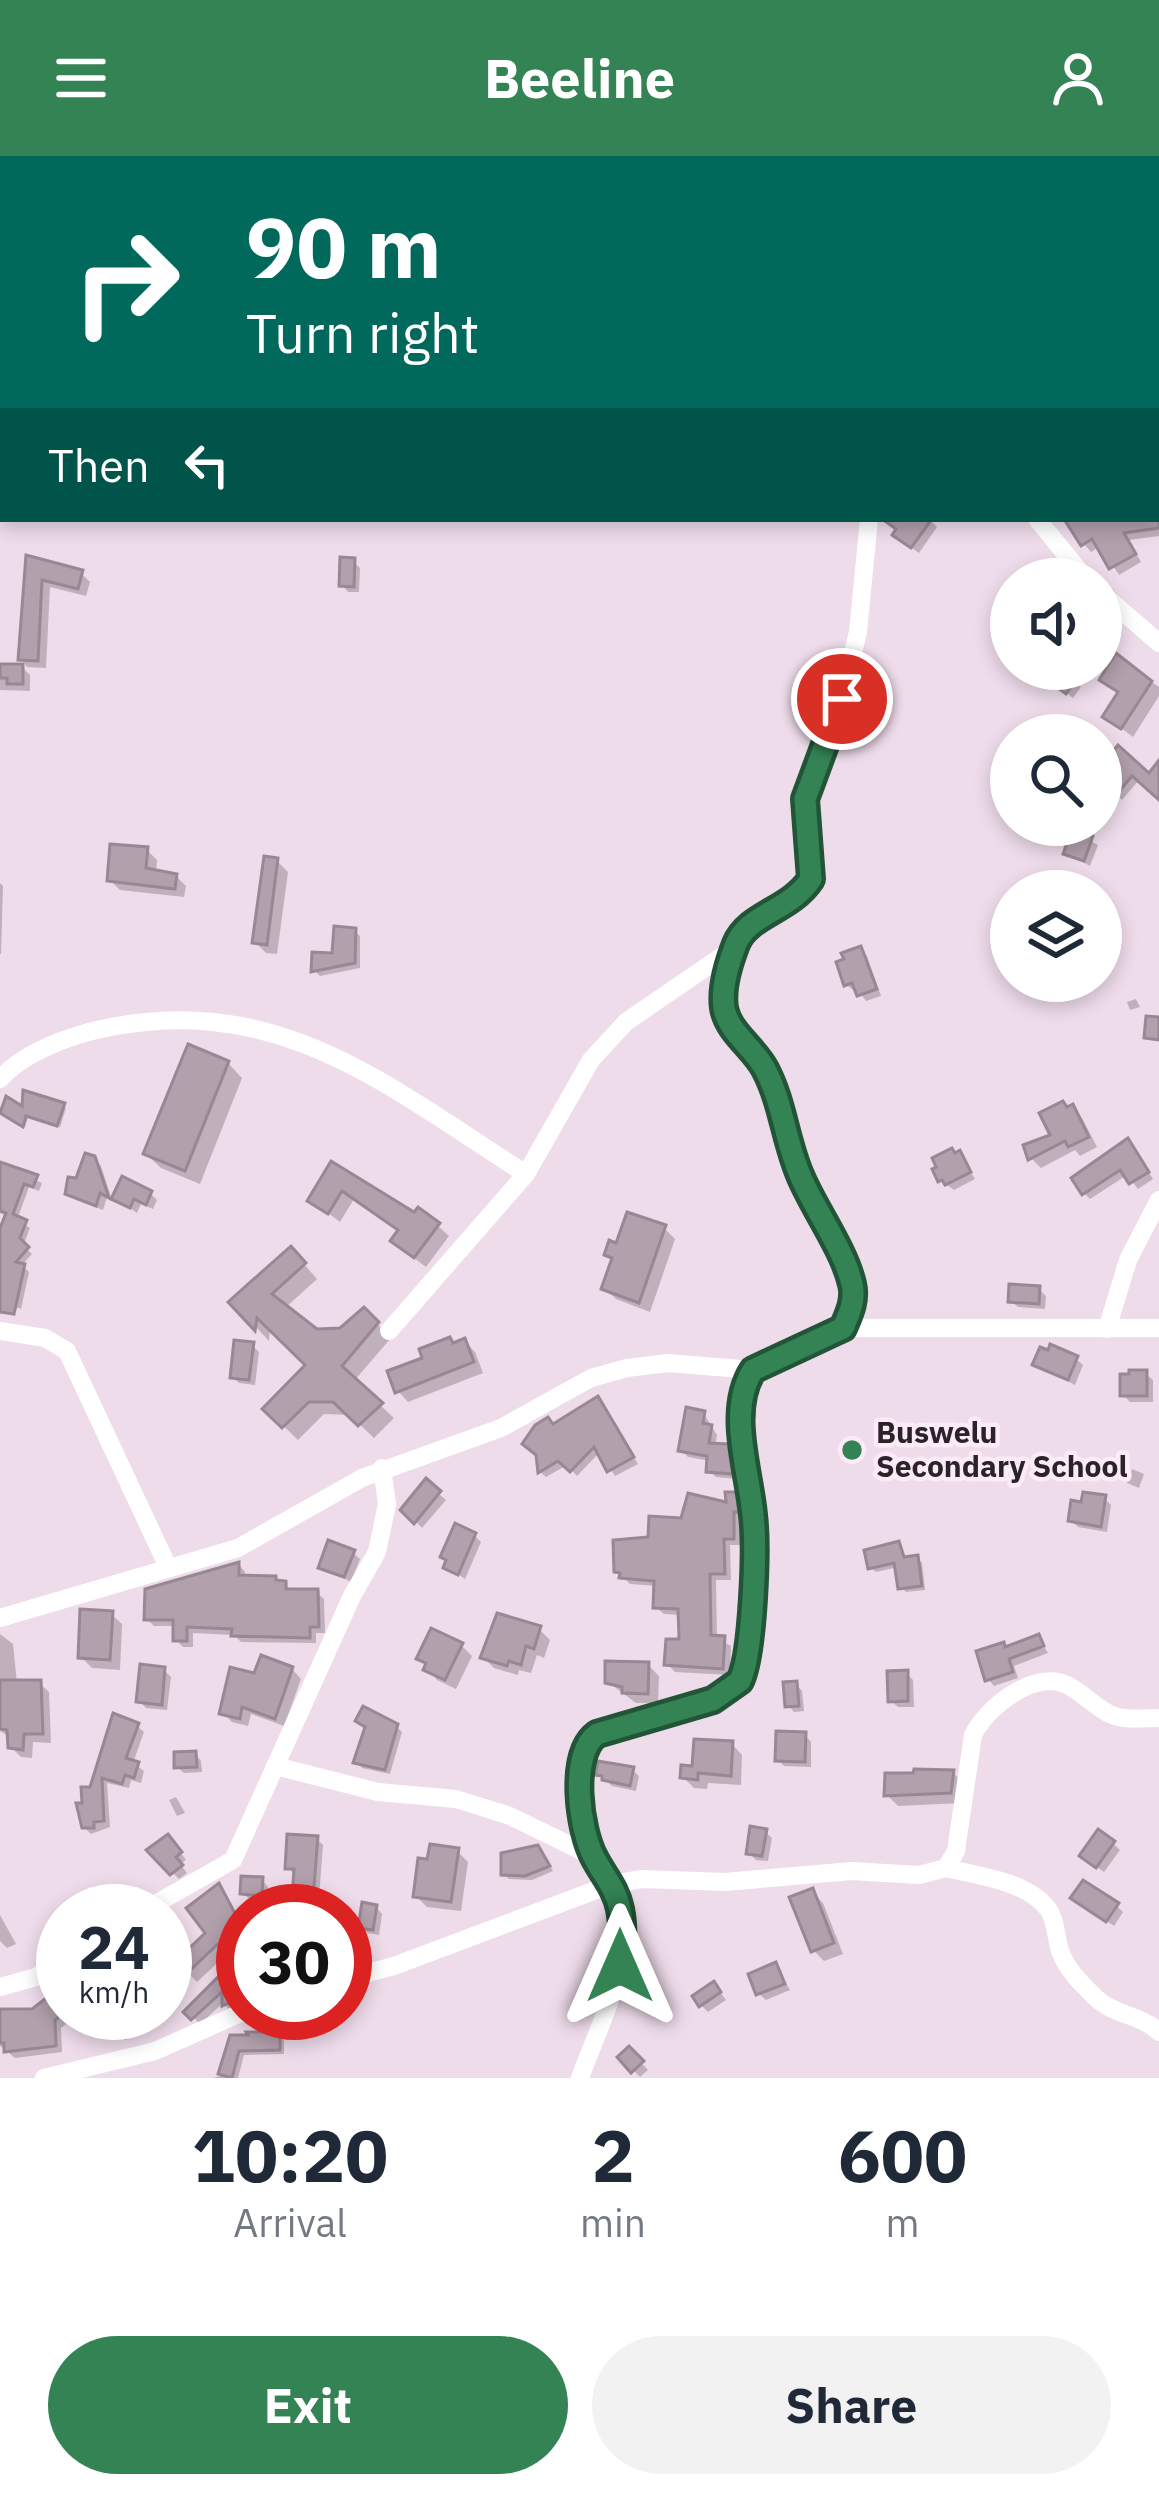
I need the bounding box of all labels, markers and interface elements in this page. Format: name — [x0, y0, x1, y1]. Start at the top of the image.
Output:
text: Beeline — [484, 43, 675, 113]
icon: menu — [48, 45, 114, 111]
icon: person — [1045, 45, 1111, 111]
text: 90 m — [246, 192, 442, 301]
icon: right — [48, 204, 204, 360]
text: Turn right — [246, 298, 480, 368]
icon: left — [174, 432, 240, 498]
text: Then — [48, 436, 150, 494]
map controls — [990, 558, 1122, 1002]
button: sound — [990, 558, 1122, 690]
pin — [791, 648, 893, 750]
icon: arrive — [809, 666, 875, 732]
button: search — [990, 714, 1122, 846]
button: layers — [990, 870, 1122, 1002]
place label: Buswelu Secondary School — [876, 1412, 1128, 1485]
marker: Buswelu Secondary School — [839, 1437, 865, 1463]
speed limit sign: 30 — [216, 1884, 372, 2040]
position arrow — [557, 1903, 683, 2029]
text: 24 — [78, 1907, 150, 1986]
text: km/h — [79, 1972, 149, 2011]
text: 10:20 — [192, 2108, 388, 2202]
text: 2 — [591, 2108, 635, 2202]
text: 600 — [838, 2108, 967, 2202]
text: Arrival — [233, 2197, 347, 2248]
text: min — [580, 2197, 646, 2248]
text: m — [885, 2197, 920, 2248]
button: Exit — [48, 2336, 568, 2474]
button: Share — [592, 2336, 1111, 2474]

